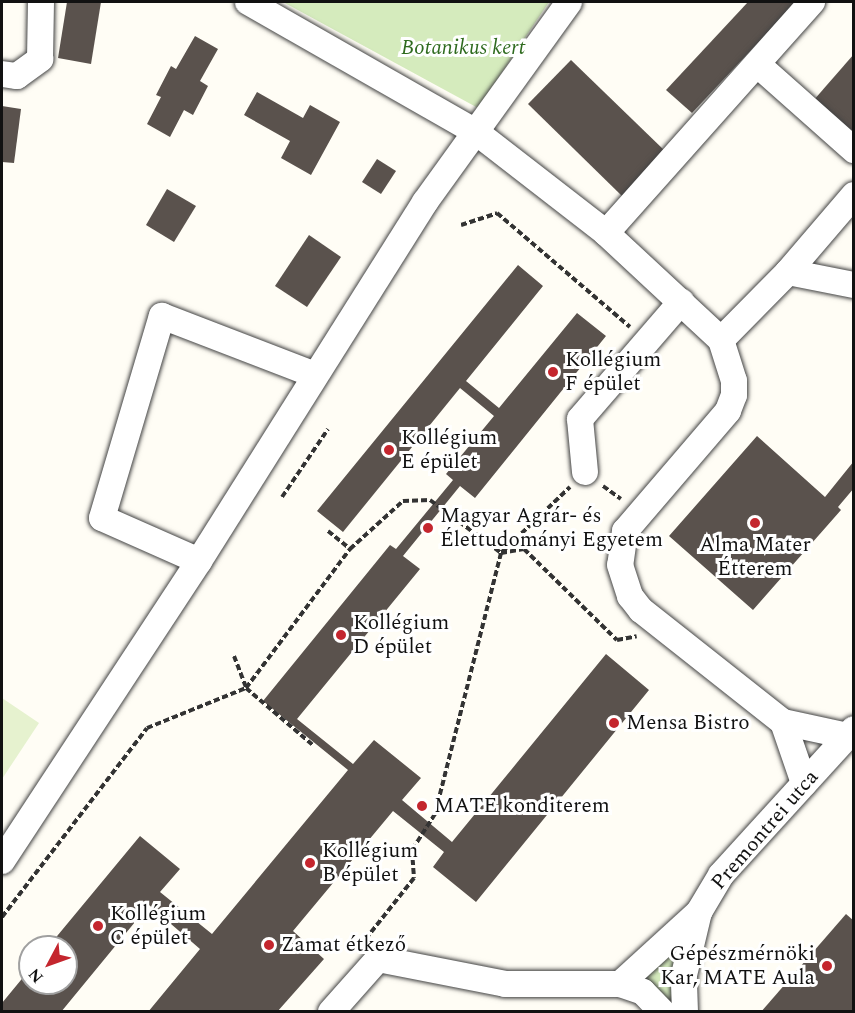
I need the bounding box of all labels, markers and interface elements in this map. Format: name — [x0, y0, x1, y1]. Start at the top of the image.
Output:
park label: Botanikus kert — [401, 35, 525, 61]
place label: Kollégium F épület — [565, 347, 661, 397]
marker: Kollégium F épület — [546, 365, 560, 379]
place label: Kollégium E épület — [401, 425, 497, 475]
marker: Kollégium E épület — [382, 443, 396, 457]
place label: Magyar Agrár- és Élettudományi Egyetem — [440, 503, 663, 553]
marker: Alma Mater Étterem — [748, 516, 762, 530]
marker: Magyar Agrár- és Élettudományi Egyetem — [421, 521, 435, 535]
place label: Alma Mater Étterem — [699, 532, 811, 582]
place label: Kollégium D épület — [353, 610, 449, 660]
marker: Kollégium D épület — [334, 628, 348, 642]
place label: Mensa Bistro — [626, 710, 750, 736]
marker: Mensa Bistro — [607, 716, 621, 730]
street label: Premontrei utca — [706, 765, 824, 895]
place label: MATE konditerem — [434, 793, 610, 819]
marker: MATE konditerem — [415, 799, 429, 813]
place label: Kollégium B épület — [322, 838, 418, 888]
marker: Kollégium B épület — [303, 856, 317, 870]
place label: Kollégium C épület — [110, 901, 206, 951]
marker: Kollégium C épület — [91, 919, 105, 933]
place label: Zamat étkező — [281, 932, 406, 958]
north arrow — [18, 935, 78, 995]
marker: Zamat étkező — [262, 938, 276, 952]
place label: Gépészmérnöki Kar, MATE Aula — [660, 941, 815, 991]
marker: Gépészmérnöki Kar, MATE Aula — [820, 959, 834, 973]
text: N — [23, 963, 49, 988]

